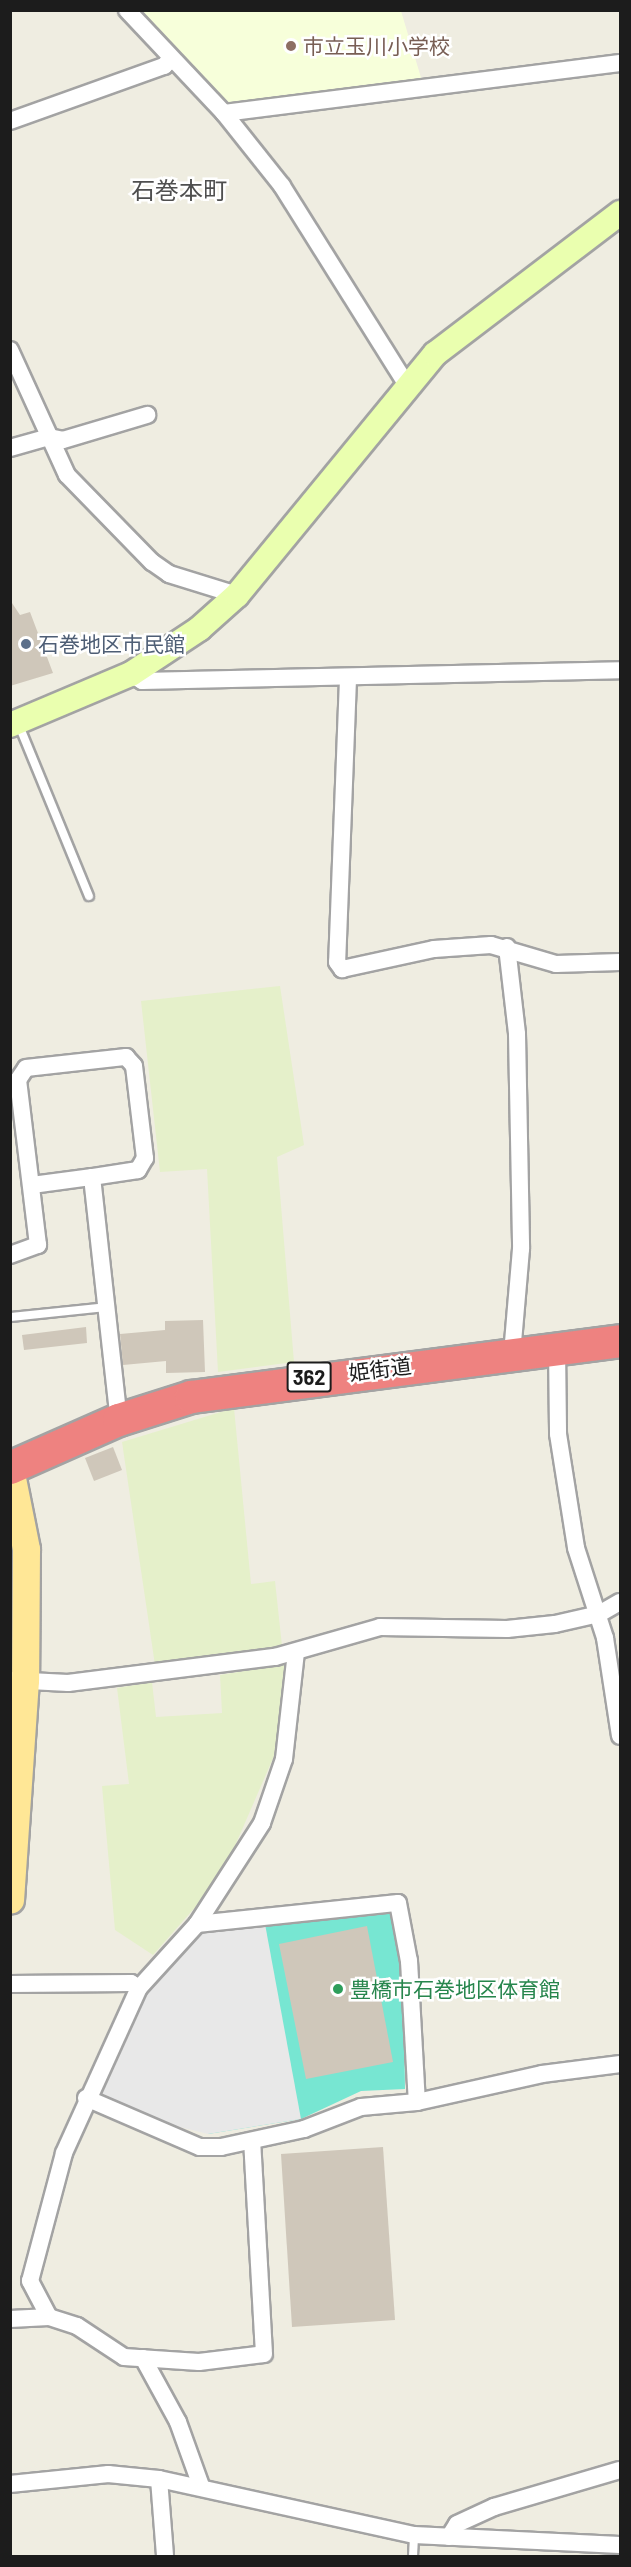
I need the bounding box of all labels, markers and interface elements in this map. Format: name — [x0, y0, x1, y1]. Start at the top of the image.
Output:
place label: 市立玉川小学校 — [303, 33, 450, 59]
marker: 市立玉川小学校 — [284, 39, 298, 53]
district label: 石巻本町 — [131, 176, 227, 204]
place label: 石巻地区市民館 — [38, 631, 185, 657]
marker: 石巻地区市民館 — [19, 637, 33, 651]
street label: 姫街道 — [347, 1353, 413, 1385]
road number: 362 — [286, 1360, 332, 1394]
place label: 豊橋市石巻地区体育館 — [350, 1976, 560, 2002]
marker: 豊橋市石巻地区体育館 — [331, 1982, 345, 1996]

